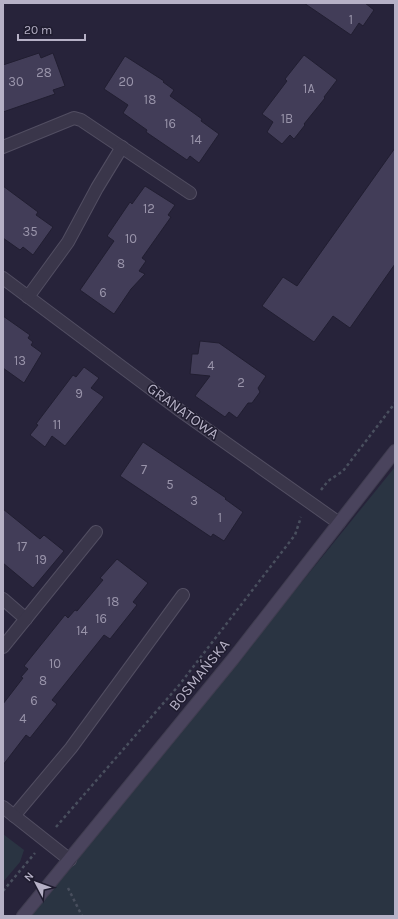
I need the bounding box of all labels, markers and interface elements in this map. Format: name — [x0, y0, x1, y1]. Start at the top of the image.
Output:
house number: 1 — [349, 12, 353, 27]
scale bar — [18, 16, 85, 42]
text: 20 m — [24, 23, 52, 37]
house number: 28 — [36, 65, 52, 80]
house number: 30 — [8, 74, 24, 89]
house number: 20 — [118, 74, 134, 89]
house number: 1A — [303, 81, 315, 96]
house number: 18 — [144, 92, 156, 107]
house number: 1B — [281, 111, 293, 126]
house number: 16 — [164, 116, 176, 131]
house number: 14 — [190, 132, 202, 147]
house number: 12 — [143, 201, 155, 216]
house number: 35 — [22, 224, 38, 239]
house number: 10 — [125, 231, 137, 246]
house number: 8 — [117, 256, 125, 271]
house number: 6 — [99, 285, 107, 300]
house number: 13 — [14, 353, 26, 368]
house number: 4 — [207, 358, 215, 373]
house number: 2 — [237, 375, 245, 390]
street label: GRANATOWA — [144, 379, 223, 443]
house number: 9 — [75, 386, 83, 401]
house number: 11 — [53, 417, 61, 432]
house number: 7 — [141, 462, 147, 477]
house number: 5 — [166, 477, 174, 492]
house number: 3 — [190, 493, 198, 508]
house number: 1 — [218, 510, 222, 525]
house number: 17 — [17, 539, 27, 554]
house number: 19 — [35, 552, 47, 567]
house number: 18 — [107, 594, 119, 609]
house number: 16 — [95, 611, 107, 626]
house number: 14 — [76, 623, 88, 638]
street label: BOSMAŃSKA — [165, 635, 233, 714]
house number: 10 — [49, 656, 61, 671]
house number: 8 — [39, 673, 47, 688]
house number: 6 — [30, 693, 38, 708]
house number: 4 — [19, 711, 27, 726]
north arrow — [16, 863, 56, 903]
text: N — [21, 870, 36, 884]

